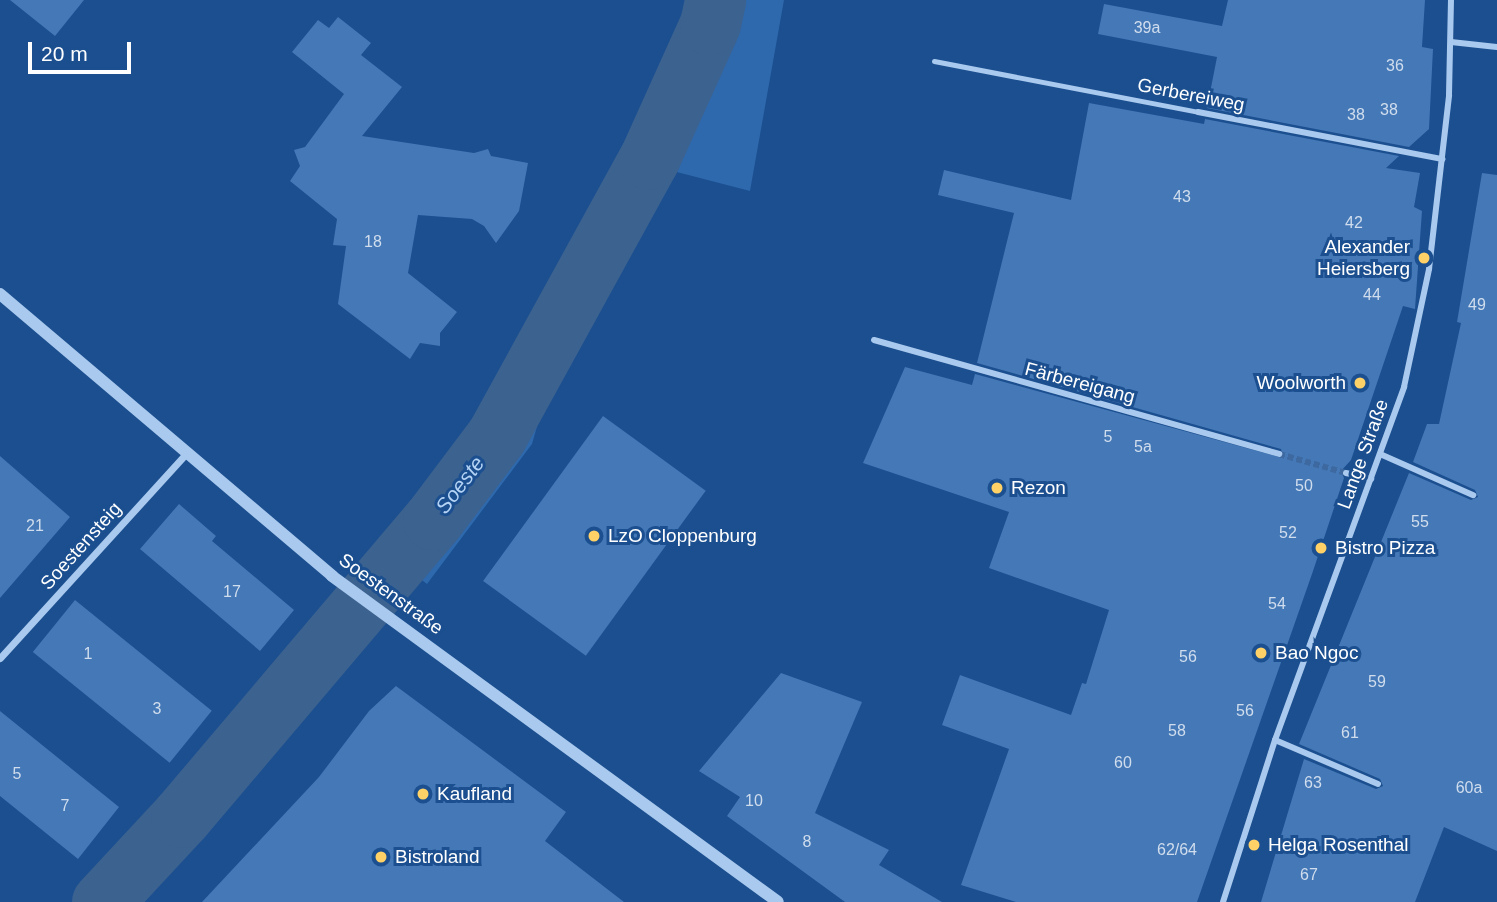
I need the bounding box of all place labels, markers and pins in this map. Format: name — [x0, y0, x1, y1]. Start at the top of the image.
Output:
place label: Alexander Heiersberg — [1317, 236, 1410, 280]
marker: Alexander Heiersberg — [1416, 250, 1432, 266]
place label: Woolworth — [1257, 372, 1346, 394]
marker: Woolworth — [1352, 375, 1368, 391]
place label: Rezon — [1011, 477, 1066, 499]
marker: Rezon — [989, 480, 1005, 496]
place label: LzO Cloppenburg — [608, 525, 757, 547]
marker: LzO Cloppenburg — [586, 528, 602, 544]
place label: Bistro Pizza — [1335, 537, 1435, 559]
marker: Bistro Pizza — [1313, 540, 1329, 556]
place label: Bao Ngoc — [1275, 642, 1358, 664]
marker: Bao Ngoc — [1253, 645, 1269, 661]
place label: Kaufland — [437, 783, 512, 805]
marker: Kaufland — [415, 786, 431, 802]
place label: Helga Rosenthal — [1268, 834, 1408, 856]
marker: Helga Rosenthal — [1246, 837, 1262, 853]
place label: Bistroland — [395, 846, 479, 868]
marker: Bistroland — [373, 849, 389, 865]

